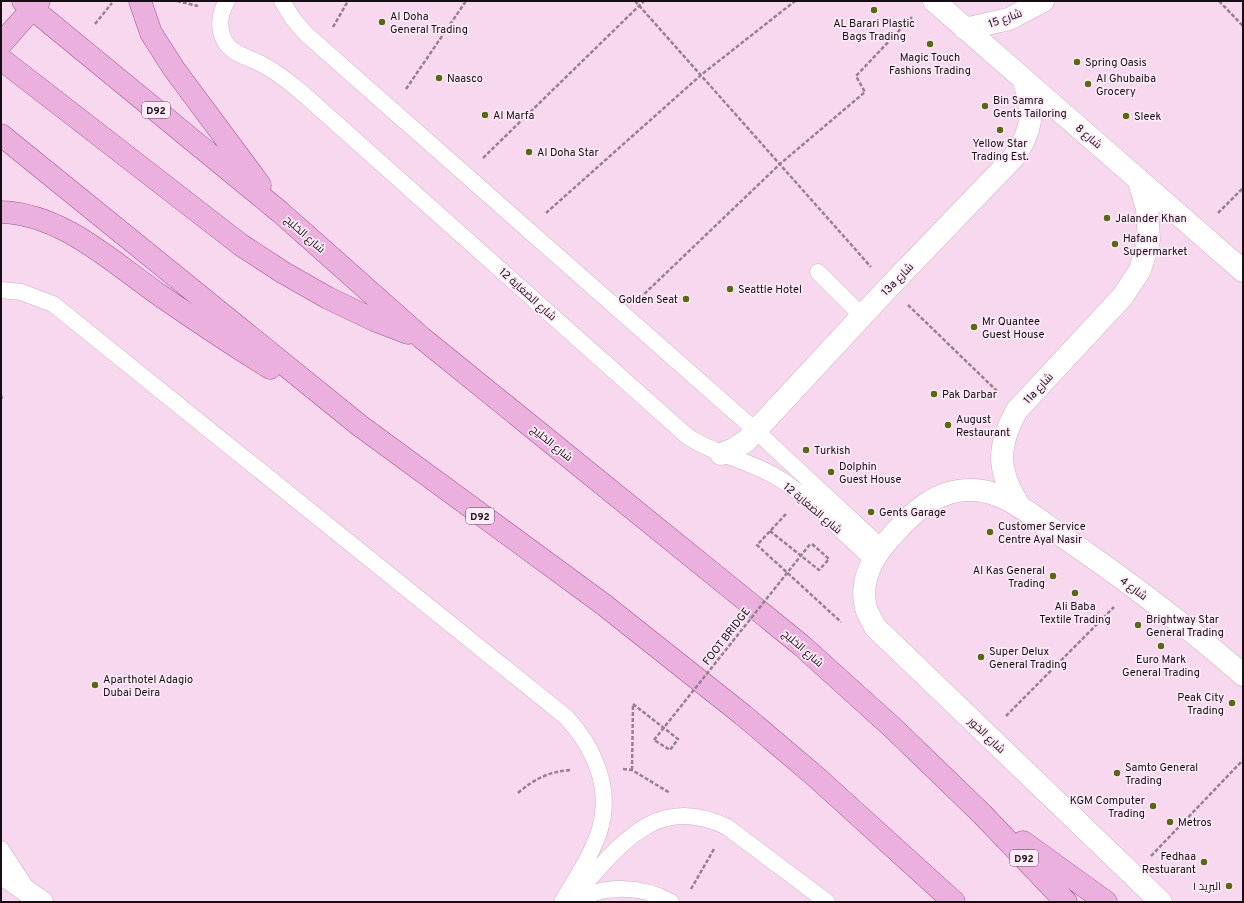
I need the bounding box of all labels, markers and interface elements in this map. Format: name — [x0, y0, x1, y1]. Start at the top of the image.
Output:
marker: AL Barari Plastic Bags Trading — [869, 5, 879, 15]
street label: شارع 15 — [987, 6, 1024, 31]
place label: Al Doha General Trading — [390, 10, 468, 37]
marker: Al Doha General Trading — [377, 17, 387, 27]
place label: AL Barari Plastic Bags Trading — [833, 17, 915, 44]
marker: Magic Touch Fashions Trading — [925, 39, 935, 49]
place label: Magic Touch Fashions Trading — [889, 51, 971, 78]
place label: Spring Oasis — [1085, 56, 1147, 70]
marker: Spring Oasis — [1072, 57, 1082, 67]
place label: Naasco — [447, 72, 483, 86]
place label: Al Ghubaiba Grocery — [1096, 72, 1156, 99]
marker: Naasco — [434, 73, 444, 83]
marker: Al Ghubaiba Grocery — [1083, 79, 1093, 89]
place label: Bin Samra Gents Tailoring — [993, 94, 1067, 121]
marker: Bin Samra Gents Tailoring — [980, 101, 990, 111]
road number: D92 — [142, 102, 170, 118]
place label: Al Marfa — [493, 109, 534, 123]
marker: Al Marfa — [480, 110, 490, 120]
place label: Sleek — [1134, 110, 1162, 124]
marker: Sleek — [1121, 111, 1131, 121]
street label: شارع 8 — [1072, 121, 1104, 152]
marker: Yellow Star Trading Est. — [995, 125, 1005, 135]
place label: Yellow Star Trading Est. — [971, 137, 1029, 164]
place label: Al Doha Star — [537, 146, 600, 160]
marker: Al Doha Star — [524, 147, 534, 157]
place label: Jalander Khan — [1115, 212, 1187, 226]
street label: شارع الخليج — [281, 213, 328, 257]
marker: Jalander Khan — [1102, 213, 1112, 223]
place label: Hafana Supermarket — [1123, 232, 1188, 259]
marker: Hafana Supermarket — [1110, 239, 1120, 249]
street label: 13a شارع — [879, 260, 917, 299]
street label: 12 شارع الضغاية — [496, 265, 559, 324]
place label: Seattle Hotel — [738, 283, 802, 297]
marker: Seattle Hotel — [725, 284, 735, 294]
place label: Golden Seat — [618, 293, 678, 307]
marker: Golden Seat — [681, 294, 691, 304]
place label: Mr Quantee Guest House — [982, 315, 1044, 342]
marker: Mr Quantee Guest House — [969, 322, 979, 332]
street label: 11a شارع — [1021, 370, 1057, 407]
place label: Pak Darbar — [942, 388, 998, 402]
marker: Pak Darbar — [929, 389, 939, 399]
place label: August Restaurant — [956, 413, 1010, 440]
marker: August Restaurant — [943, 420, 953, 430]
street label: شارع الخليج — [528, 423, 575, 465]
place label: Turkish — [814, 444, 850, 458]
marker: Turkish — [801, 445, 811, 455]
place label: Dolphin Guest House — [839, 460, 901, 487]
marker: Dolphin Guest House — [826, 467, 836, 477]
street label: 12 شارع الضغاية — [780, 480, 845, 537]
place label: Gents Garage — [879, 506, 946, 520]
marker: Gents Garage — [866, 507, 876, 517]
road number: D92 — [466, 508, 494, 524]
place label: Customer Service Centre Ayal Nasir — [998, 520, 1086, 547]
marker: Customer Service Centre Ayal Nasir — [985, 527, 995, 537]
place label: Al Kas General Trading — [973, 564, 1045, 591]
marker: Al Kas General Trading — [1048, 571, 1058, 581]
street label: شارع 4 — [1117, 574, 1150, 604]
marker: Ali Baba Textile Trading — [1070, 588, 1080, 598]
place label: Ali Baba Textile Trading — [1039, 600, 1111, 627]
street label: FOOT BRIDGE — [700, 605, 754, 668]
place label: Brightway Star General Trading — [1146, 613, 1224, 640]
marker: Brightway Star General Trading — [1133, 620, 1143, 630]
street label: شارع الخليج — [779, 627, 826, 670]
marker: Euro Mark General Trading — [1156, 641, 1166, 651]
place label: Super Delux General Trading — [989, 645, 1067, 672]
marker: Super Delux General Trading — [976, 652, 986, 662]
place label: Euro Mark General Trading — [1122, 653, 1200, 680]
place label: Aparthotel Adagio Dubai Deira — [103, 673, 193, 700]
marker: Aparthotel Adagio Dubai Deira — [90, 680, 100, 690]
place label: Peak City Trading — [1177, 691, 1224, 718]
marker: Peak City Trading — [1227, 698, 1237, 708]
street label: شارع الخور — [964, 714, 1008, 757]
place label: Samto General Trading — [1125, 761, 1198, 788]
marker: Samto General Trading — [1112, 768, 1122, 778]
place label: KGM Computer Trading — [1070, 794, 1146, 821]
marker: KGM Computer Trading — [1148, 801, 1158, 811]
place label: Metros — [1178, 816, 1212, 830]
marker: Metros — [1165, 817, 1175, 827]
road number: D92 — [1010, 850, 1038, 866]
place label: Fedhaa Restuarant — [1142, 850, 1196, 877]
marker: Fedhaa Restuarant — [1199, 857, 1209, 867]
place label: البريد ١ — [1193, 880, 1221, 894]
marker: البريد ١ — [1224, 881, 1234, 891]

